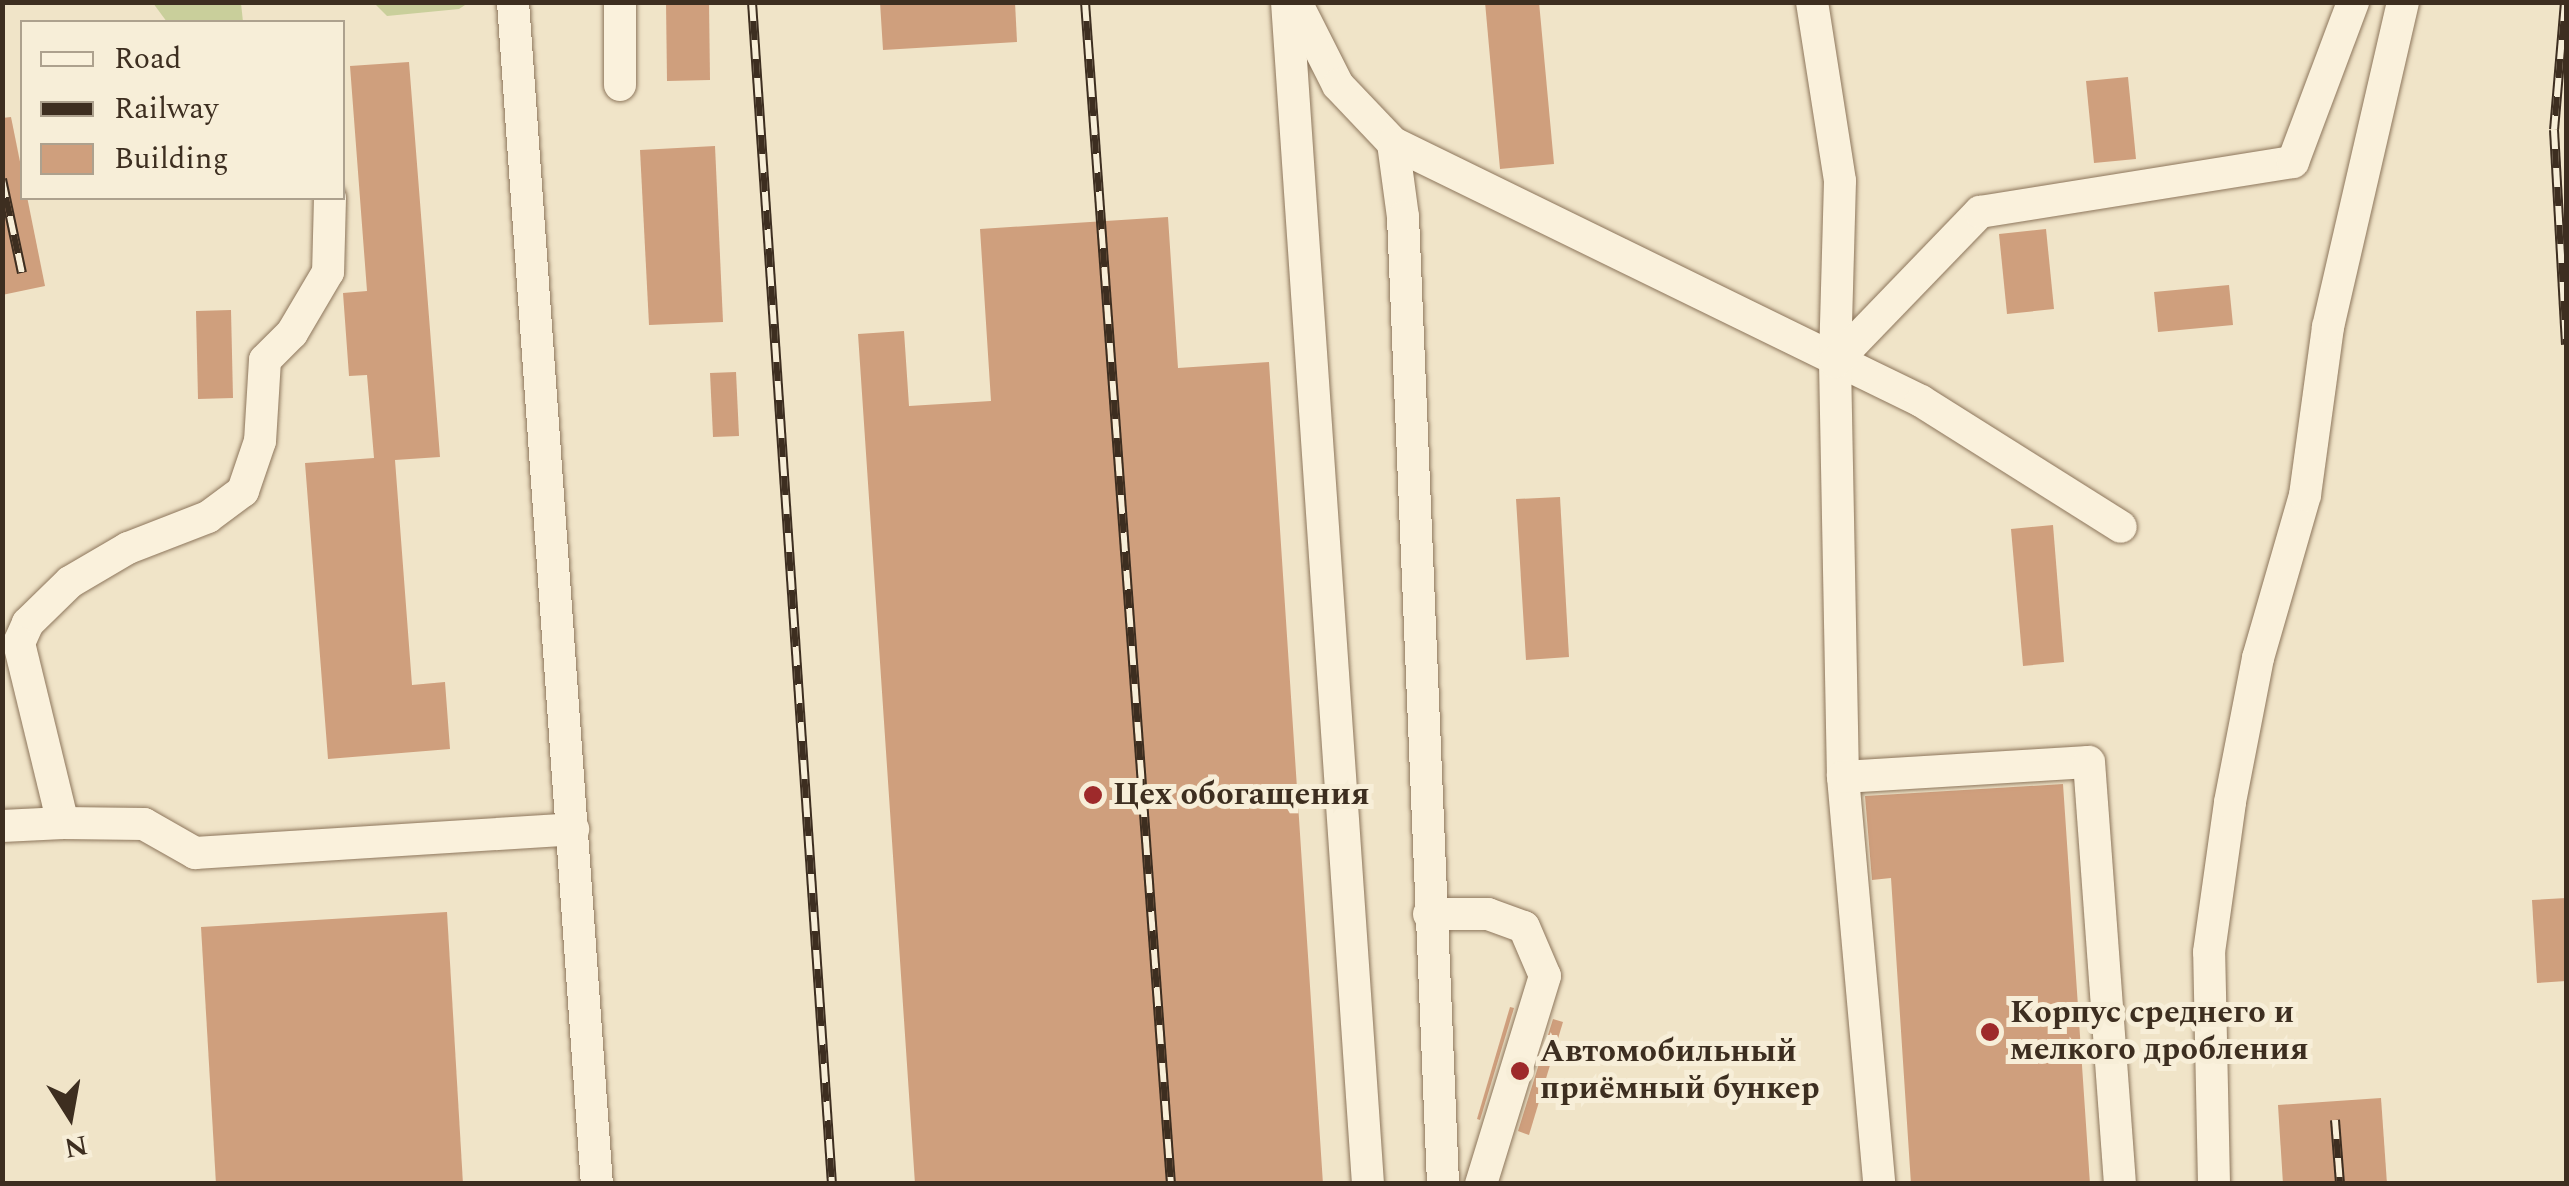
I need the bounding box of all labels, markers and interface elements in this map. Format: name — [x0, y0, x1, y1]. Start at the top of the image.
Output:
legend — [20, 20, 345, 200]
text: Road — [114, 36, 182, 82]
text: Railway — [114, 86, 219, 132]
text: Building — [114, 136, 229, 182]
place label: Цех обогащения — [1113, 776, 1370, 814]
marker: Цех обогащения — [1082, 784, 1104, 806]
place label: Корпус среднего и мелкого дробления — [2010, 995, 2309, 1070]
marker: Корпус среднего и мелкого дробления — [1979, 1021, 2001, 1043]
place label: Автомобильный приёмный бункер — [1540, 1034, 1820, 1109]
marker: Автомобильный приёмный бункер — [1509, 1060, 1531, 1082]
north arrow — [20, 1066, 120, 1166]
text: N — [61, 1123, 91, 1169]

